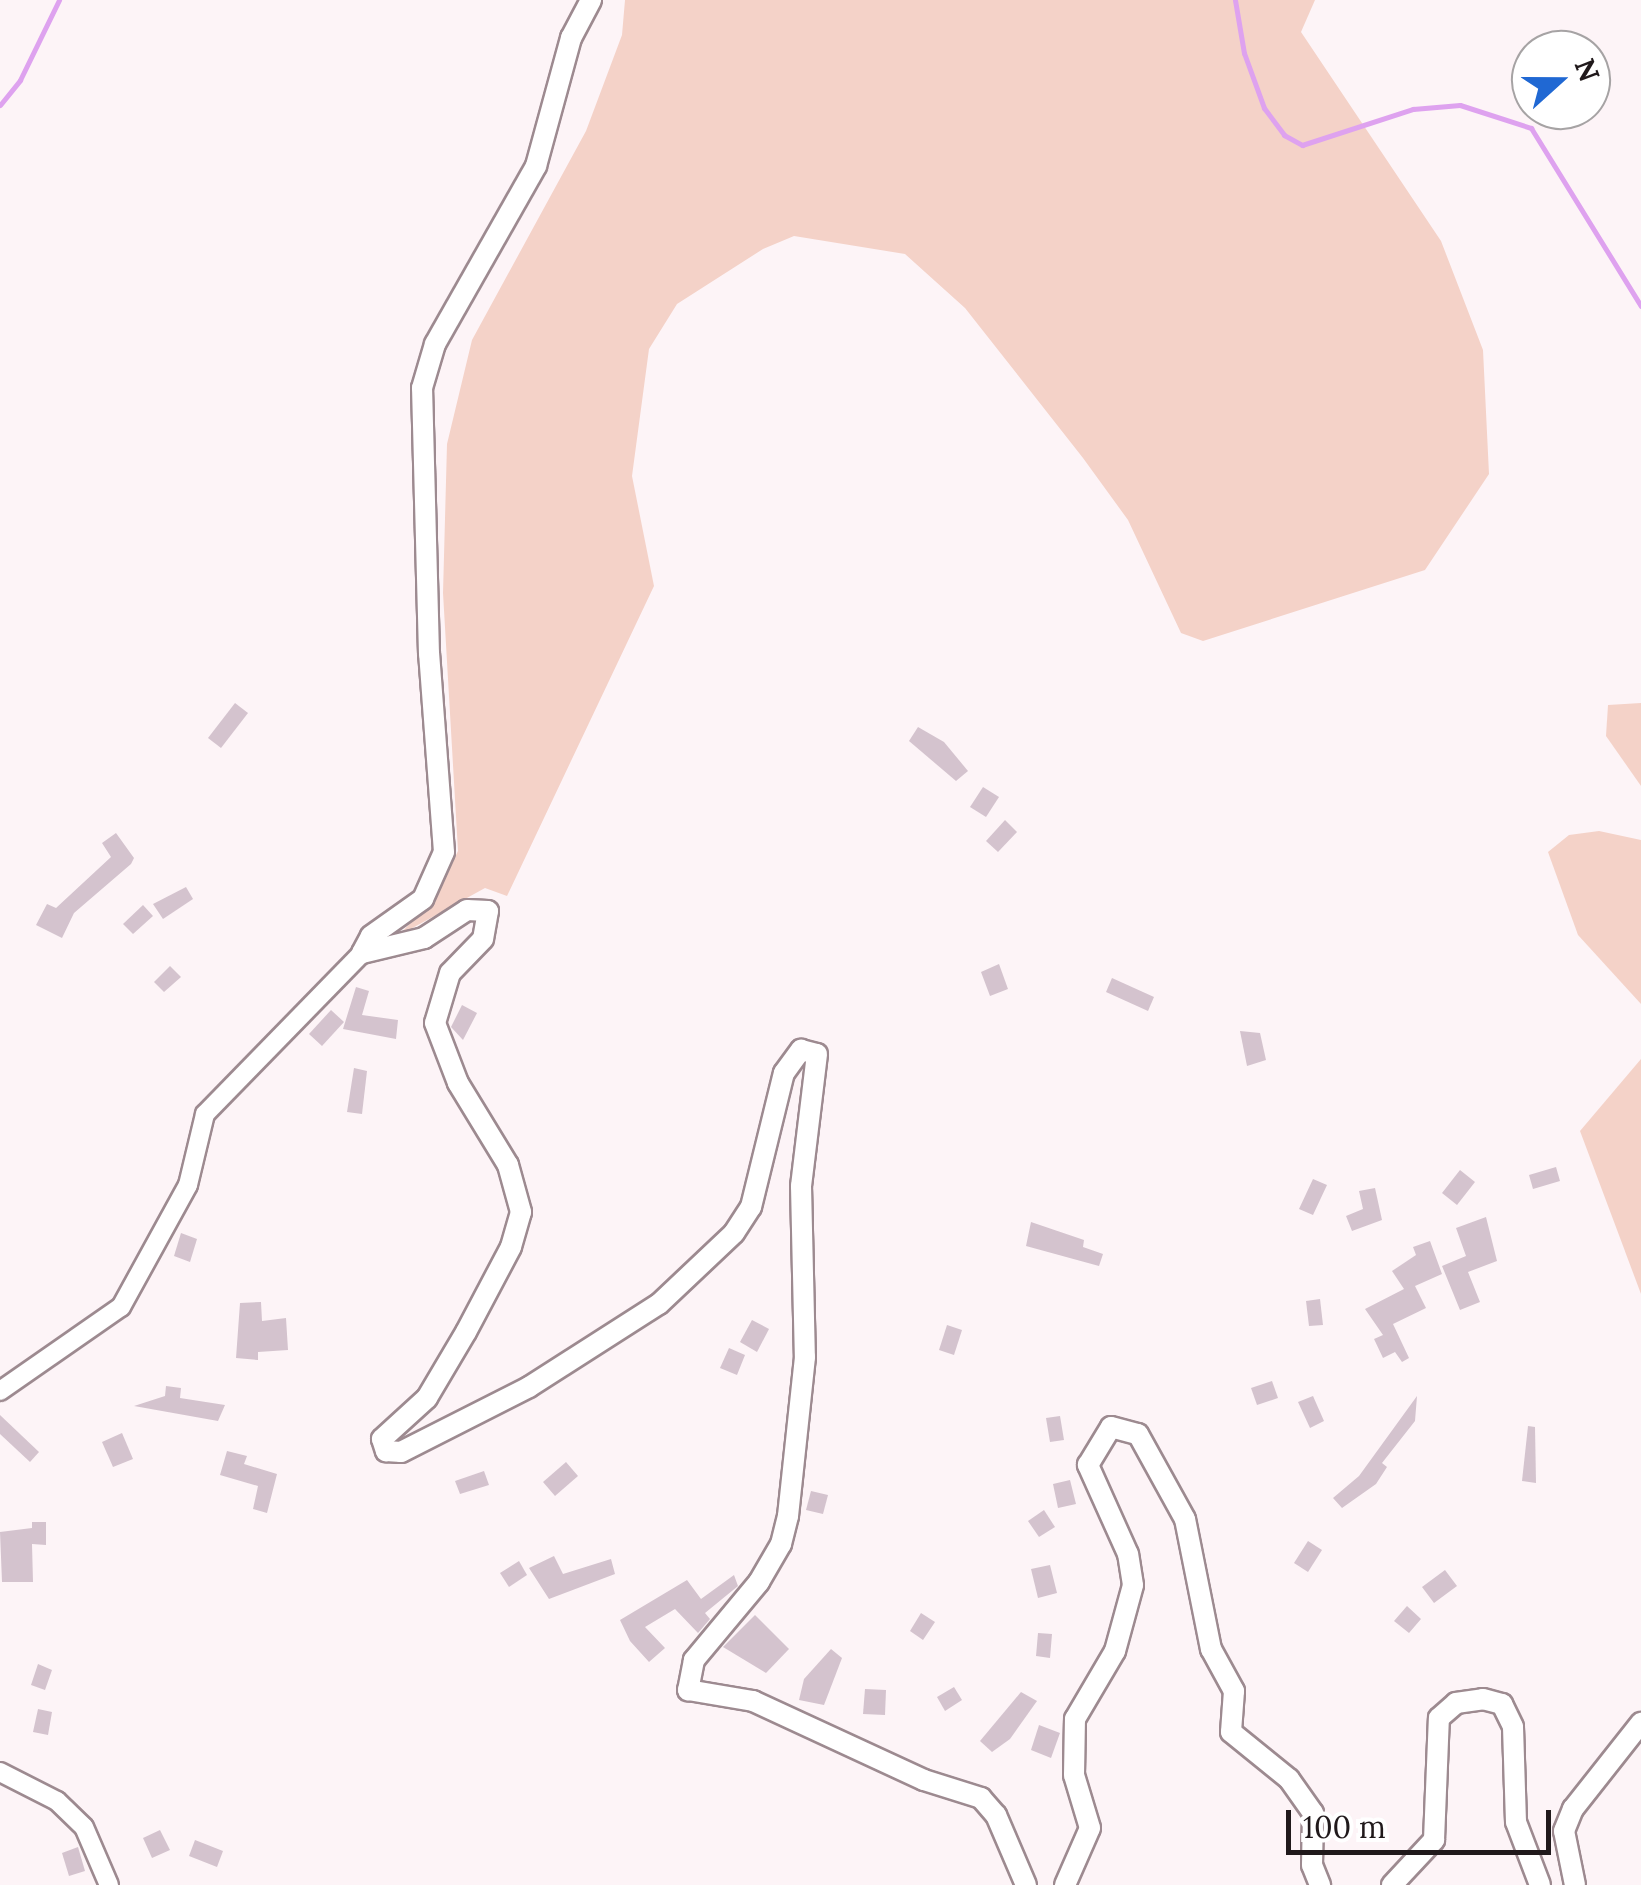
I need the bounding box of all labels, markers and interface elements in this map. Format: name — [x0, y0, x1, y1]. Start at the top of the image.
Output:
north arrow — [1511, 30, 1611, 130]
text: N — [1566, 53, 1608, 87]
scale bar — [1291, 1790, 1556, 1852]
text: 100 m — [1303, 1808, 1386, 1846]

